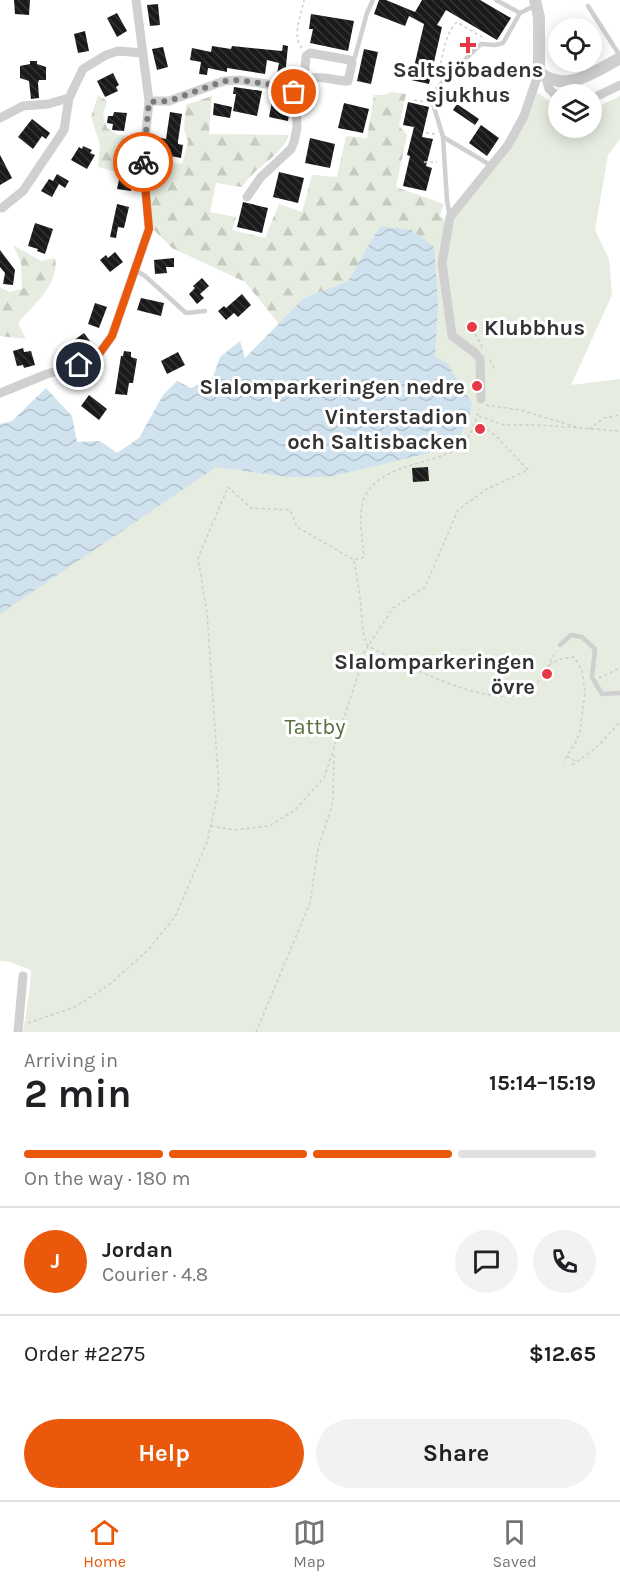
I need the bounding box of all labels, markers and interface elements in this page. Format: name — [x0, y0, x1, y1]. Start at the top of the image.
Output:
map controls — [548, 18, 602, 138]
button: locate — [548, 18, 602, 72]
marker: Saltsjöbadens sjukhus — [459, 36, 477, 54]
place label: Saltsjöbadens sjukhus — [393, 57, 543, 108]
pin — [268, 66, 319, 117]
icon: bag — [277, 75, 310, 108]
button: layers — [548, 84, 602, 138]
courier — [113, 132, 173, 192]
icon: bike — [127, 146, 160, 179]
place label: Klubbhus — [484, 315, 585, 341]
marker: Klubbhus — [465, 320, 479, 334]
pin — [53, 339, 104, 390]
icon: home — [62, 348, 95, 381]
place label: Slalomparkeringen nedre — [199, 374, 465, 400]
marker: Slalomparkeringen nedre — [470, 379, 484, 393]
place label: Vinterstadion och Saltisbacken — [287, 404, 468, 455]
marker: Vinterstadion och Saltisbacken — [473, 422, 487, 436]
place label: Slalomparkeringen övre — [334, 649, 535, 700]
marker: Slalomparkeringen övre — [540, 667, 554, 681]
park label: Tattby — [284, 714, 346, 740]
text: Arriving in — [24, 1049, 118, 1072]
text: 15:14–15:19 — [489, 1070, 596, 1096]
text: 2 min — [24, 1071, 132, 1117]
text: On the way · 180 m — [24, 1167, 190, 1190]
button: chat — [455, 1230, 518, 1293]
button: phone — [533, 1230, 596, 1293]
text: Jordan — [102, 1237, 173, 1263]
text: J — [51, 1248, 60, 1274]
text: Courier · 4.8 — [102, 1263, 208, 1286]
text: Order #2275 — [24, 1341, 146, 1367]
text: $12.65 — [529, 1341, 596, 1367]
button: Help — [24, 1419, 304, 1488]
button: Share — [316, 1419, 596, 1488]
tab: Home — [83, 1516, 126, 1571]
tab: Map — [293, 1516, 326, 1571]
tab: Saved — [492, 1516, 537, 1571]

